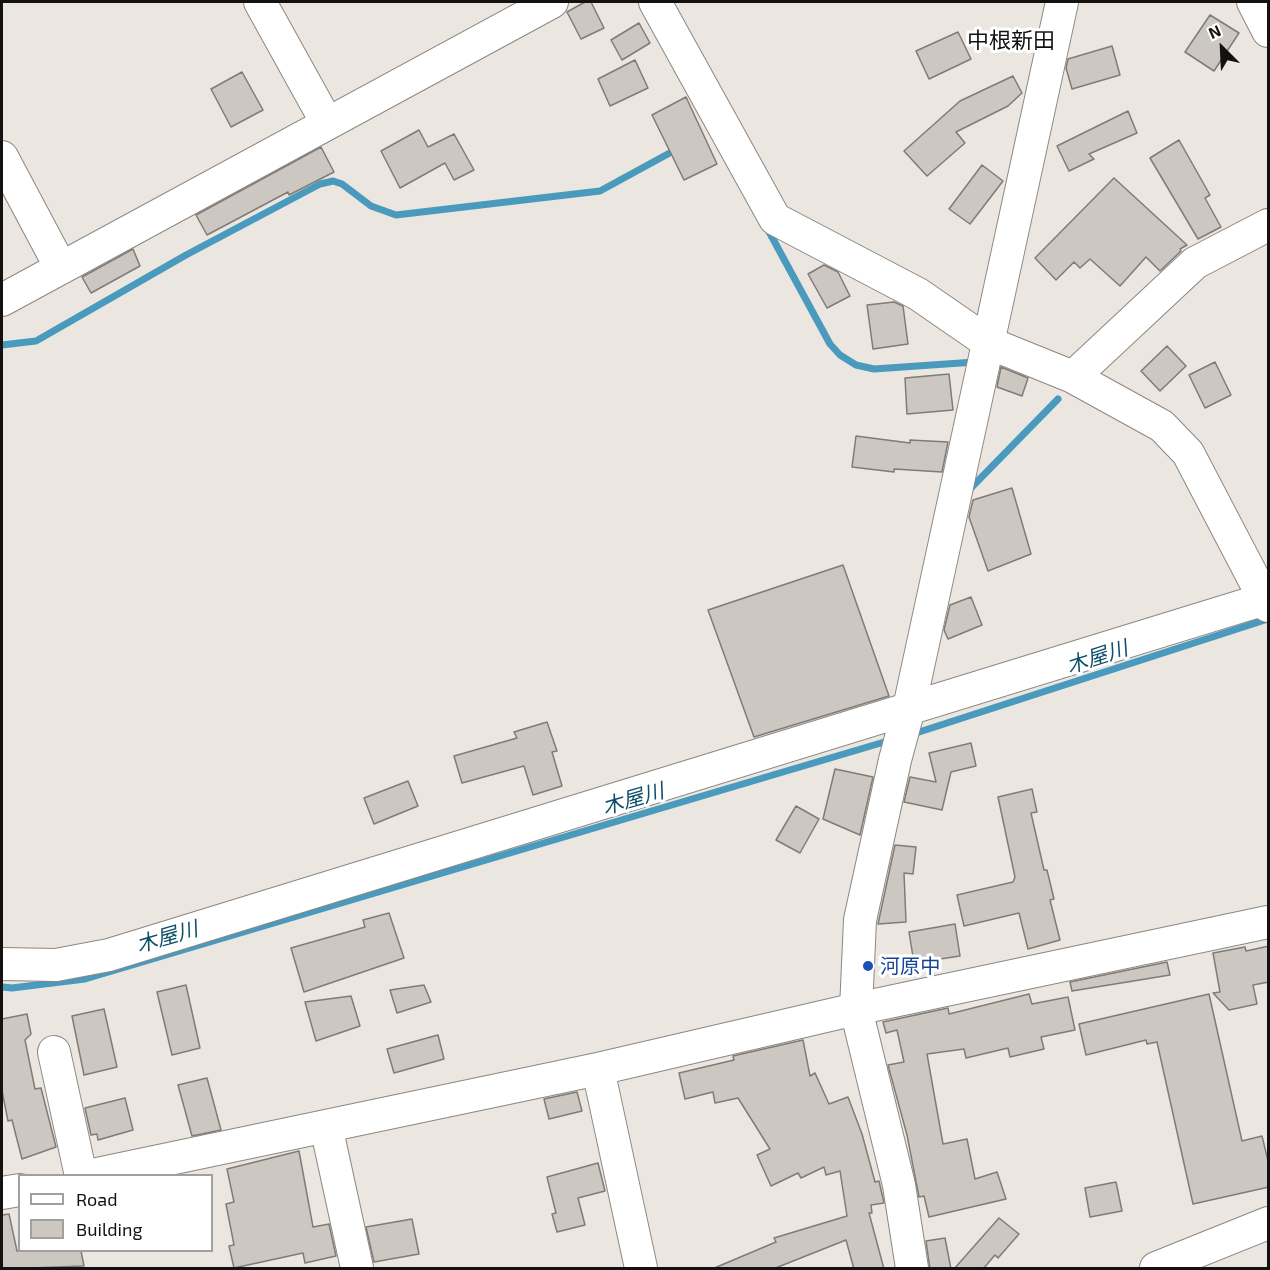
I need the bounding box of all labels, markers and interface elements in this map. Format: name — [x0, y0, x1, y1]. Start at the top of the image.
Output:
north arrow — [1192, 18, 1252, 78]
text: N — [1205, 20, 1224, 42]
district label: 中根新田 — [967, 28, 1055, 54]
water label: 木屋川 — [1063, 635, 1131, 679]
water label: 木屋川 — [599, 778, 667, 820]
water label: 木屋川 — [133, 916, 201, 958]
place label: 河原中 — [880, 954, 940, 978]
marker: 河原中 — [861, 959, 875, 973]
legend — [18, 1174, 213, 1252]
text: Road — [76, 1188, 117, 1210]
text: Building — [76, 1218, 143, 1240]

